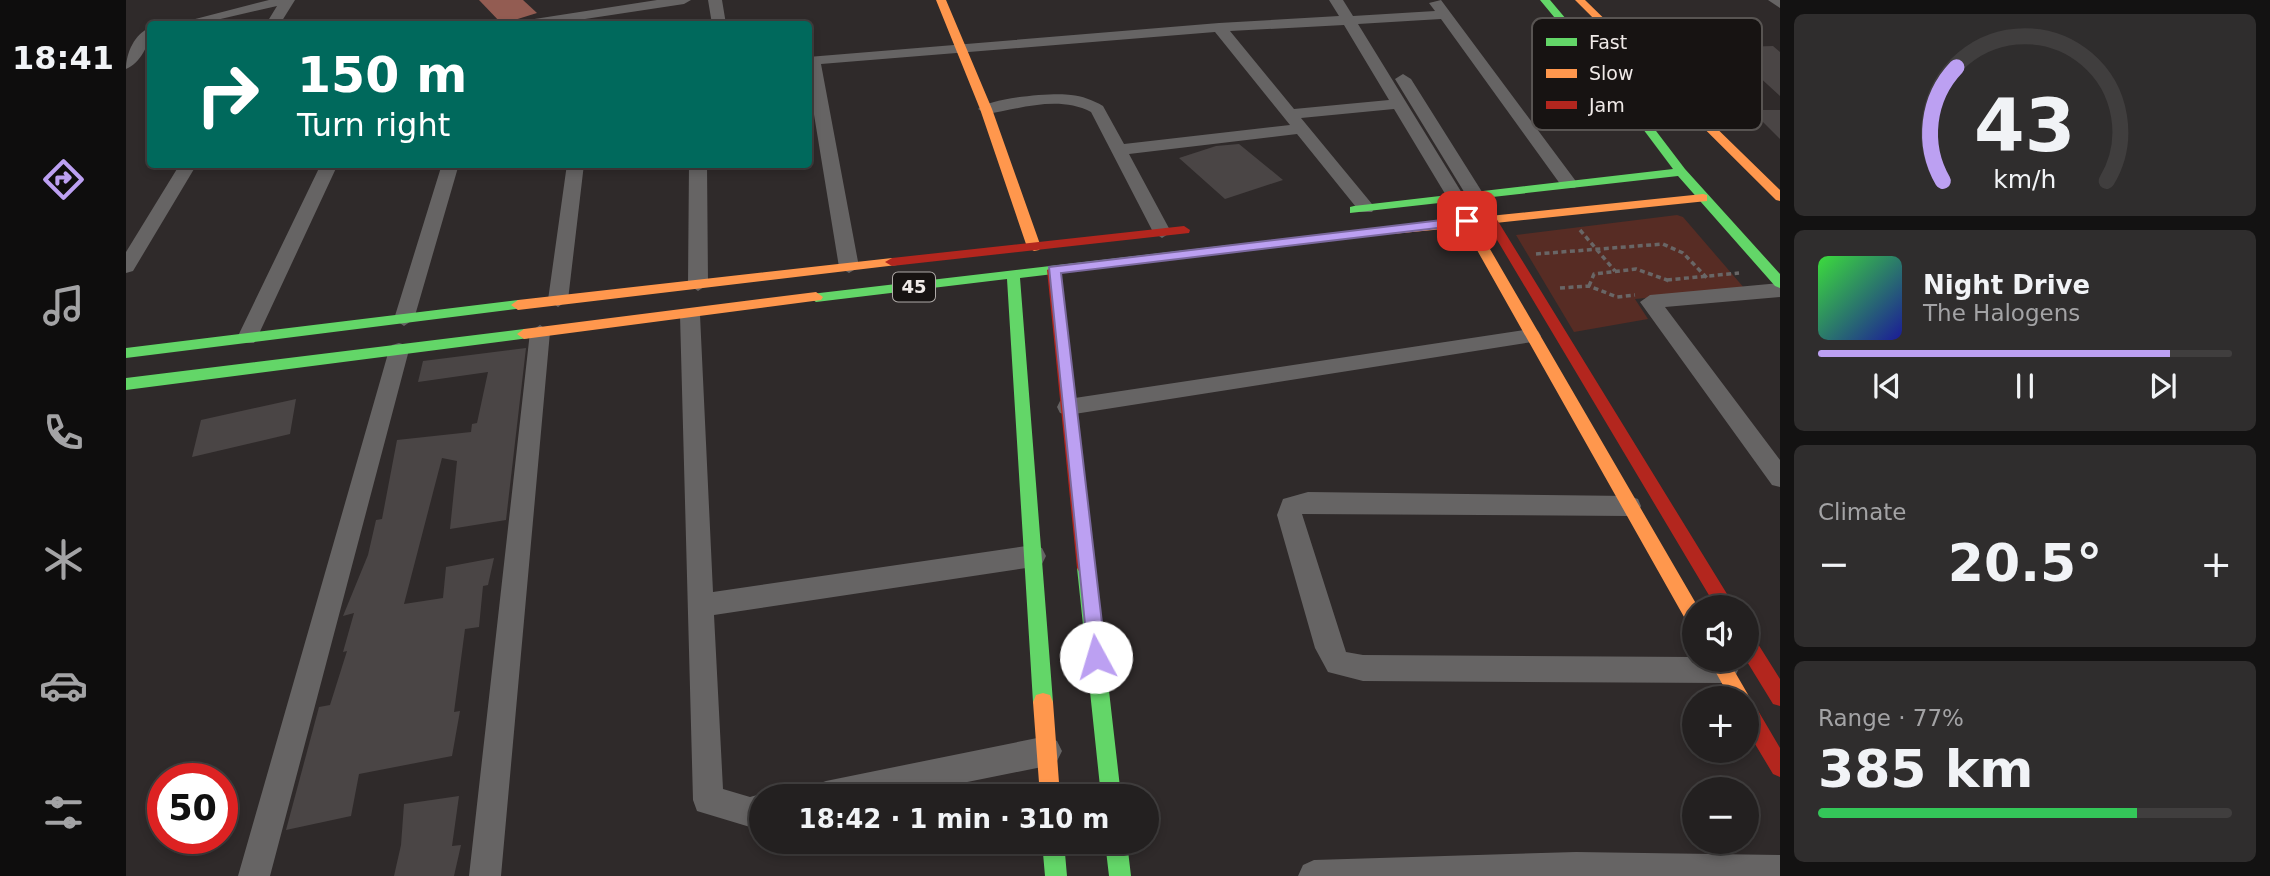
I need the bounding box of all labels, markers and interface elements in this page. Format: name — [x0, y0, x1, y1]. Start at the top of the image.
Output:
legend — [1532, 18, 1762, 130]
text: Fast — [1589, 31, 1627, 53]
text: 18:41 — [12, 39, 114, 77]
text: 150 m — [297, 47, 467, 104]
icon: right — [182, 49, 273, 140]
text: Slow — [1589, 62, 1634, 84]
text: 43 — [1974, 83, 2076, 168]
text: Jam — [1588, 94, 1625, 116]
text: Turn right — [297, 106, 450, 144]
icon: directions — [39, 155, 88, 204]
text: km/h — [1993, 165, 2057, 194]
pin — [1437, 191, 1497, 251]
icon: arrive — [1448, 202, 1486, 240]
text: Night Drive — [1923, 270, 2090, 300]
road number: 45 — [893, 272, 935, 302]
icon: music — [39, 281, 88, 330]
text: The Halogens — [1923, 300, 2080, 326]
icon: previous — [1868, 367, 1906, 405]
icon: pause — [2006, 367, 2044, 405]
icon: next — [2144, 367, 2182, 405]
icon: phone — [39, 408, 88, 457]
text: Climate — [1818, 499, 1907, 525]
text: 20.5° — [1948, 533, 2102, 593]
icon: climate — [39, 535, 88, 584]
text: − — [1818, 542, 1850, 586]
text: + — [2200, 542, 2232, 586]
map controls — [1682, 595, 1759, 854]
button: sound — [1682, 595, 1759, 672]
position arrow — [1059, 620, 1133, 694]
icon: car — [39, 661, 88, 710]
button: + — [1682, 686, 1759, 763]
text: Range · 77% — [1818, 705, 1964, 731]
text: 385 km — [1818, 739, 2033, 799]
speed limit sign: 50 — [147, 763, 238, 854]
button: − — [1682, 777, 1759, 854]
icon: filters — [39, 788, 88, 837]
text: 18:42 · 1 min · 310 m — [799, 804, 1109, 834]

